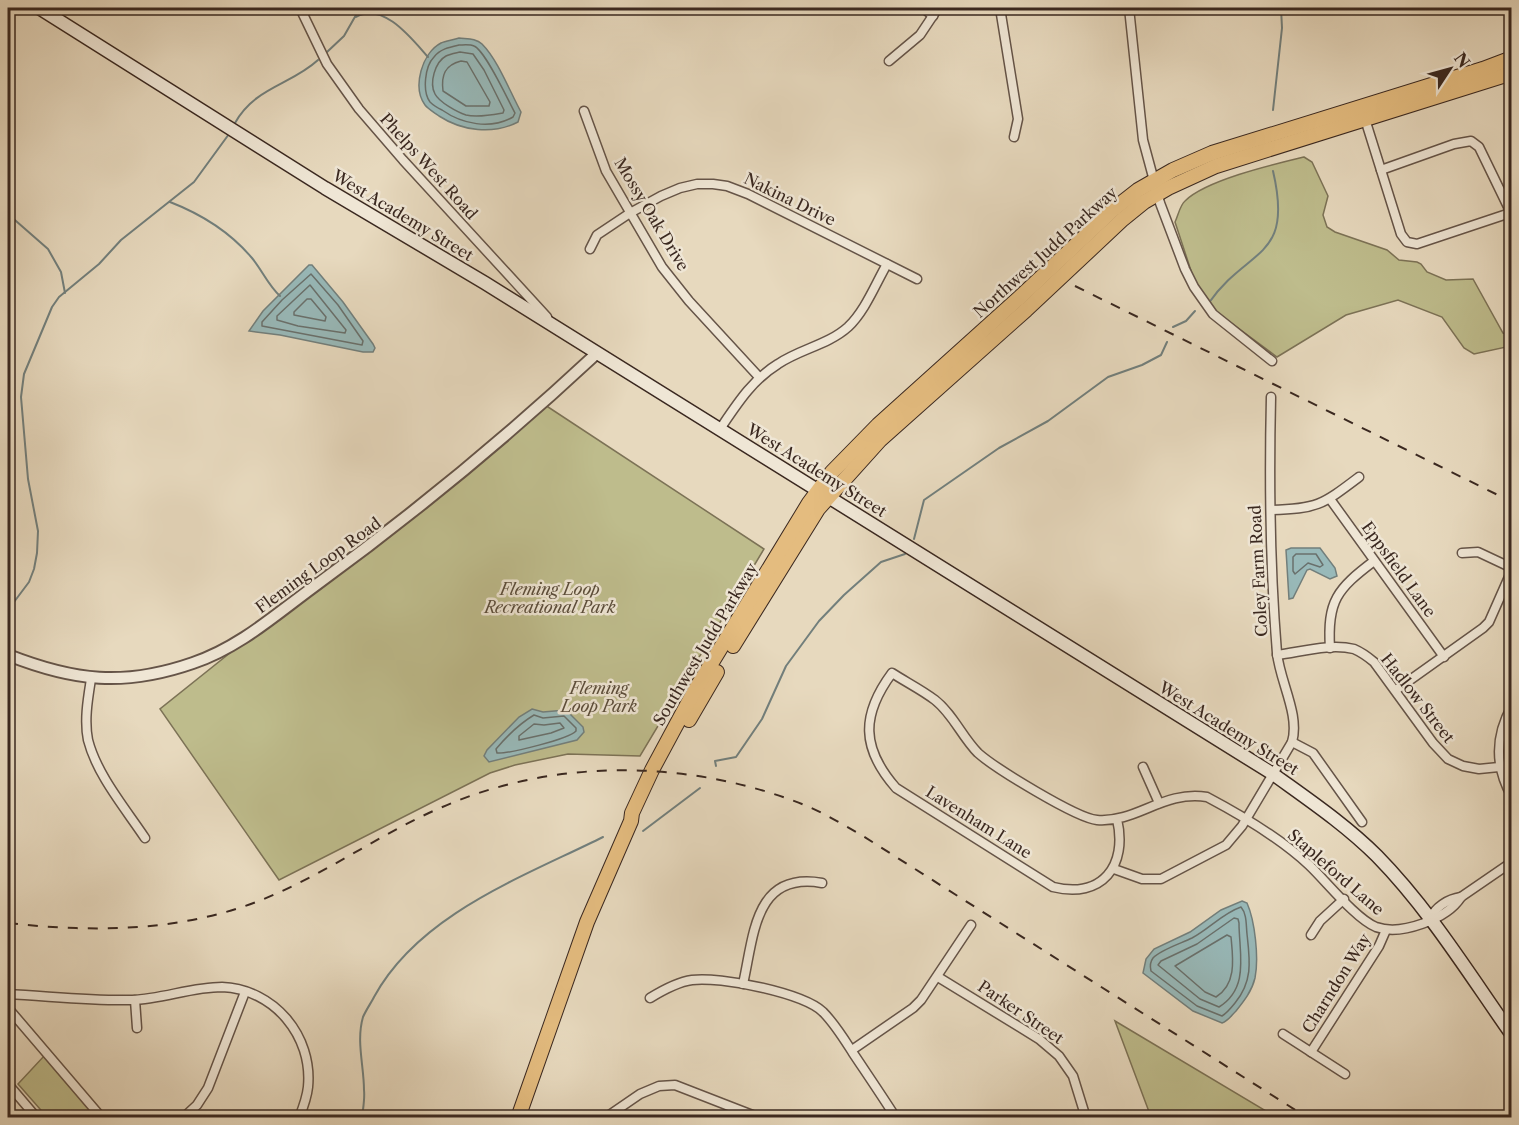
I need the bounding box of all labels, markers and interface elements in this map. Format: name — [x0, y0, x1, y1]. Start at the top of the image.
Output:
north arrow — [1420, 39, 1480, 99]
text: N — [1450, 49, 1474, 72]
street label: Phelps West Road — [376, 109, 482, 224]
street label: Mossy Oak Drive — [610, 154, 694, 274]
street label: West Academy Street — [328, 164, 477, 265]
street label: Nakina Drive — [741, 168, 839, 230]
street label: Northwest Judd Parkway — [969, 181, 1122, 322]
street label: West Academy Street — [743, 418, 891, 521]
street label: Coley Farm Road — [1245, 504, 1271, 637]
street label: Fleming Loop Road — [251, 513, 385, 617]
street label: Eppsfield Lane — [1358, 517, 1440, 621]
street label: Southwest Judd Parkway — [648, 558, 762, 729]
park label: Fleming Loop Recreational Park — [482, 579, 616, 617]
street label: Hadlow Street — [1377, 649, 1459, 747]
street label: West Academy Street — [1155, 676, 1303, 779]
park label: Fleming Loop Park — [559, 678, 638, 716]
street label: Lavenham Lane — [922, 781, 1036, 863]
street label: Stapleford Lane — [1284, 825, 1388, 919]
street label: Charndon Way — [1297, 929, 1375, 1037]
street label: Parker Street — [974, 976, 1068, 1048]

